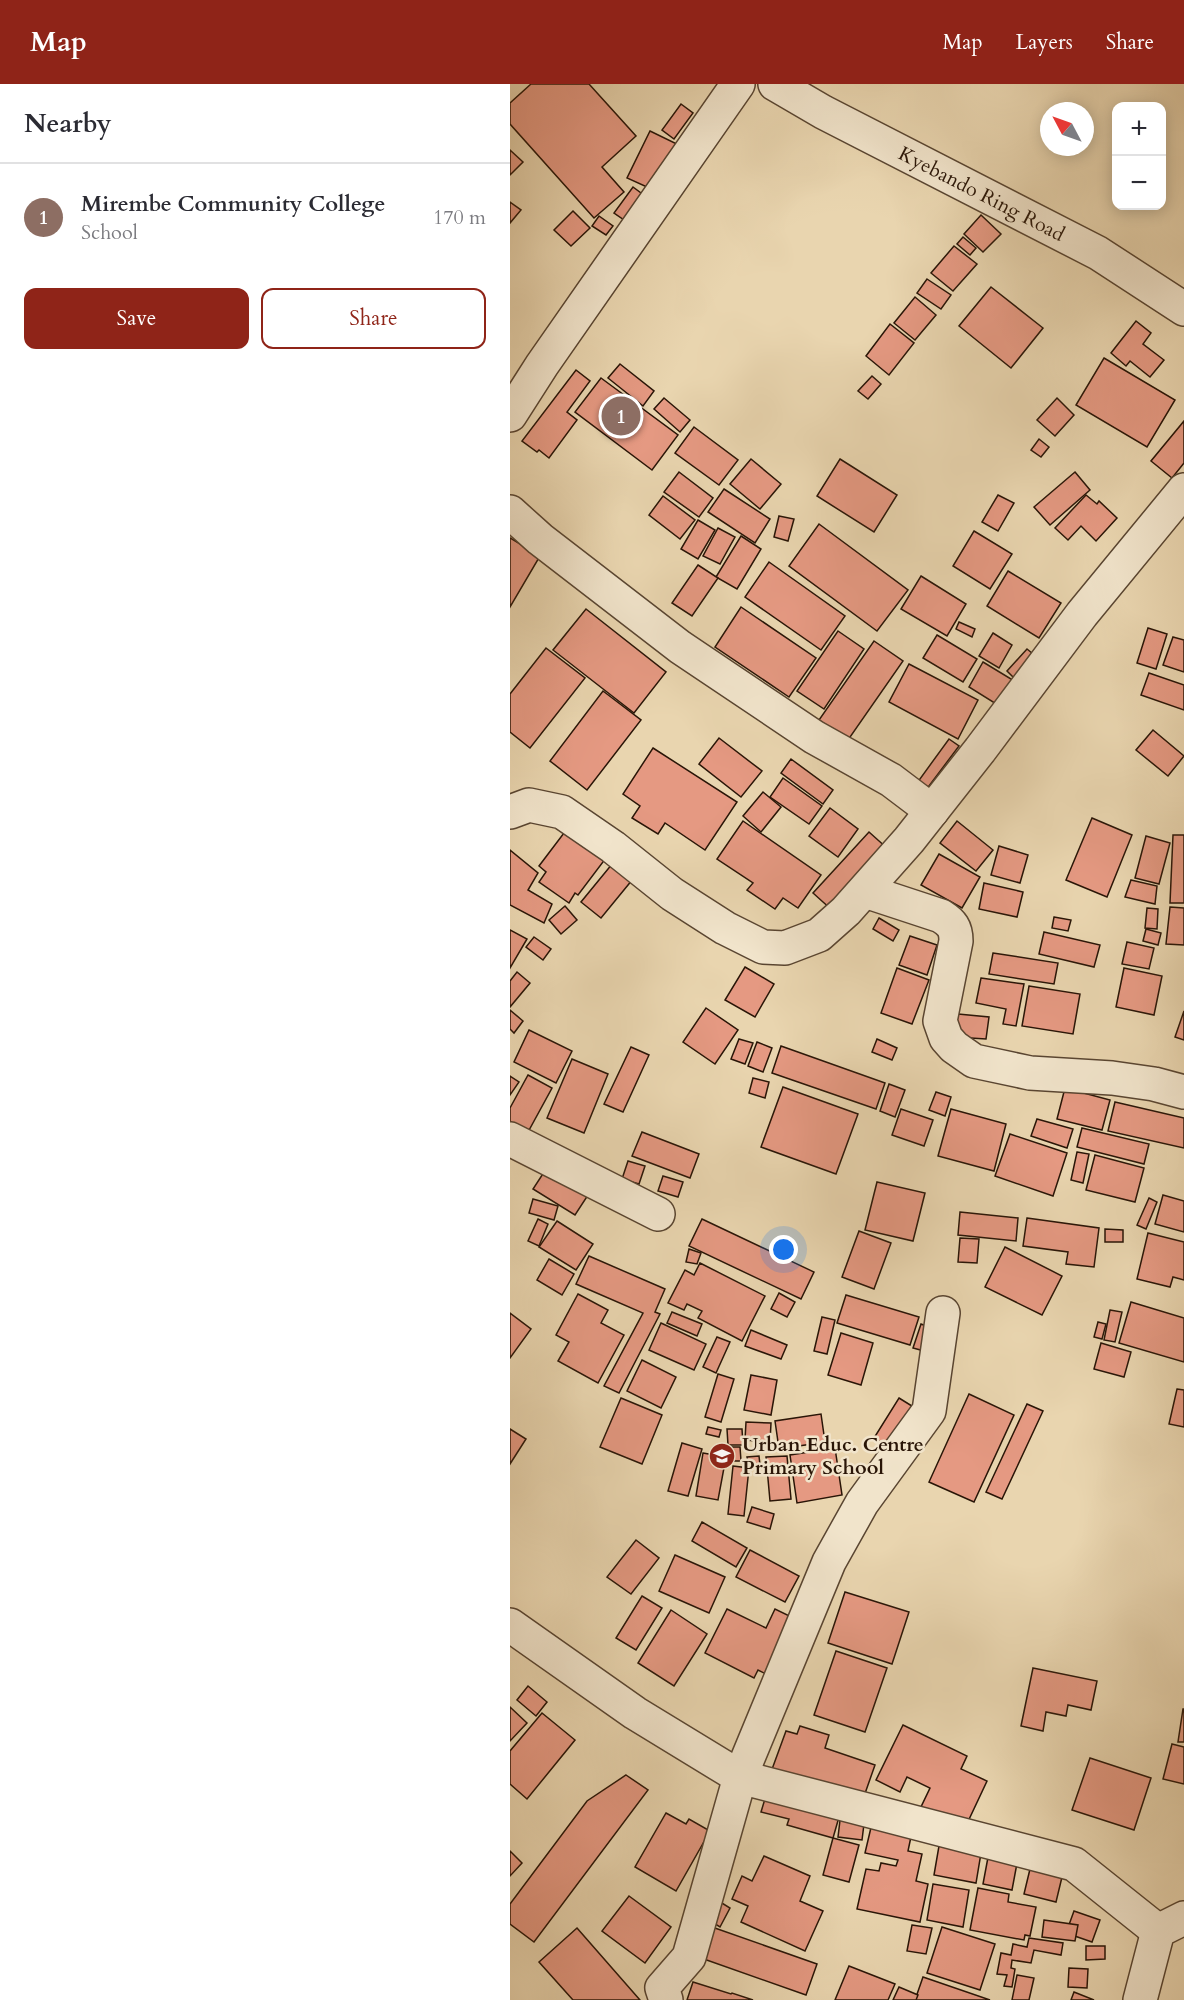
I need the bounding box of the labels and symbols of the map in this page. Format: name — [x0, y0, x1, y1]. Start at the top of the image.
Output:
north arrow — [1040, 102, 1094, 156]
street label: Kyebando Ring Road — [894, 140, 1070, 248]
pin: 1 — [602, 394, 640, 438]
your location — [769, 1235, 798, 1264]
place label: Urban Educ. Centre Primary School — [742, 1431, 924, 1481]
school or university icon: Urban Educ. Centre Primary School — [707, 1441, 737, 1471]

